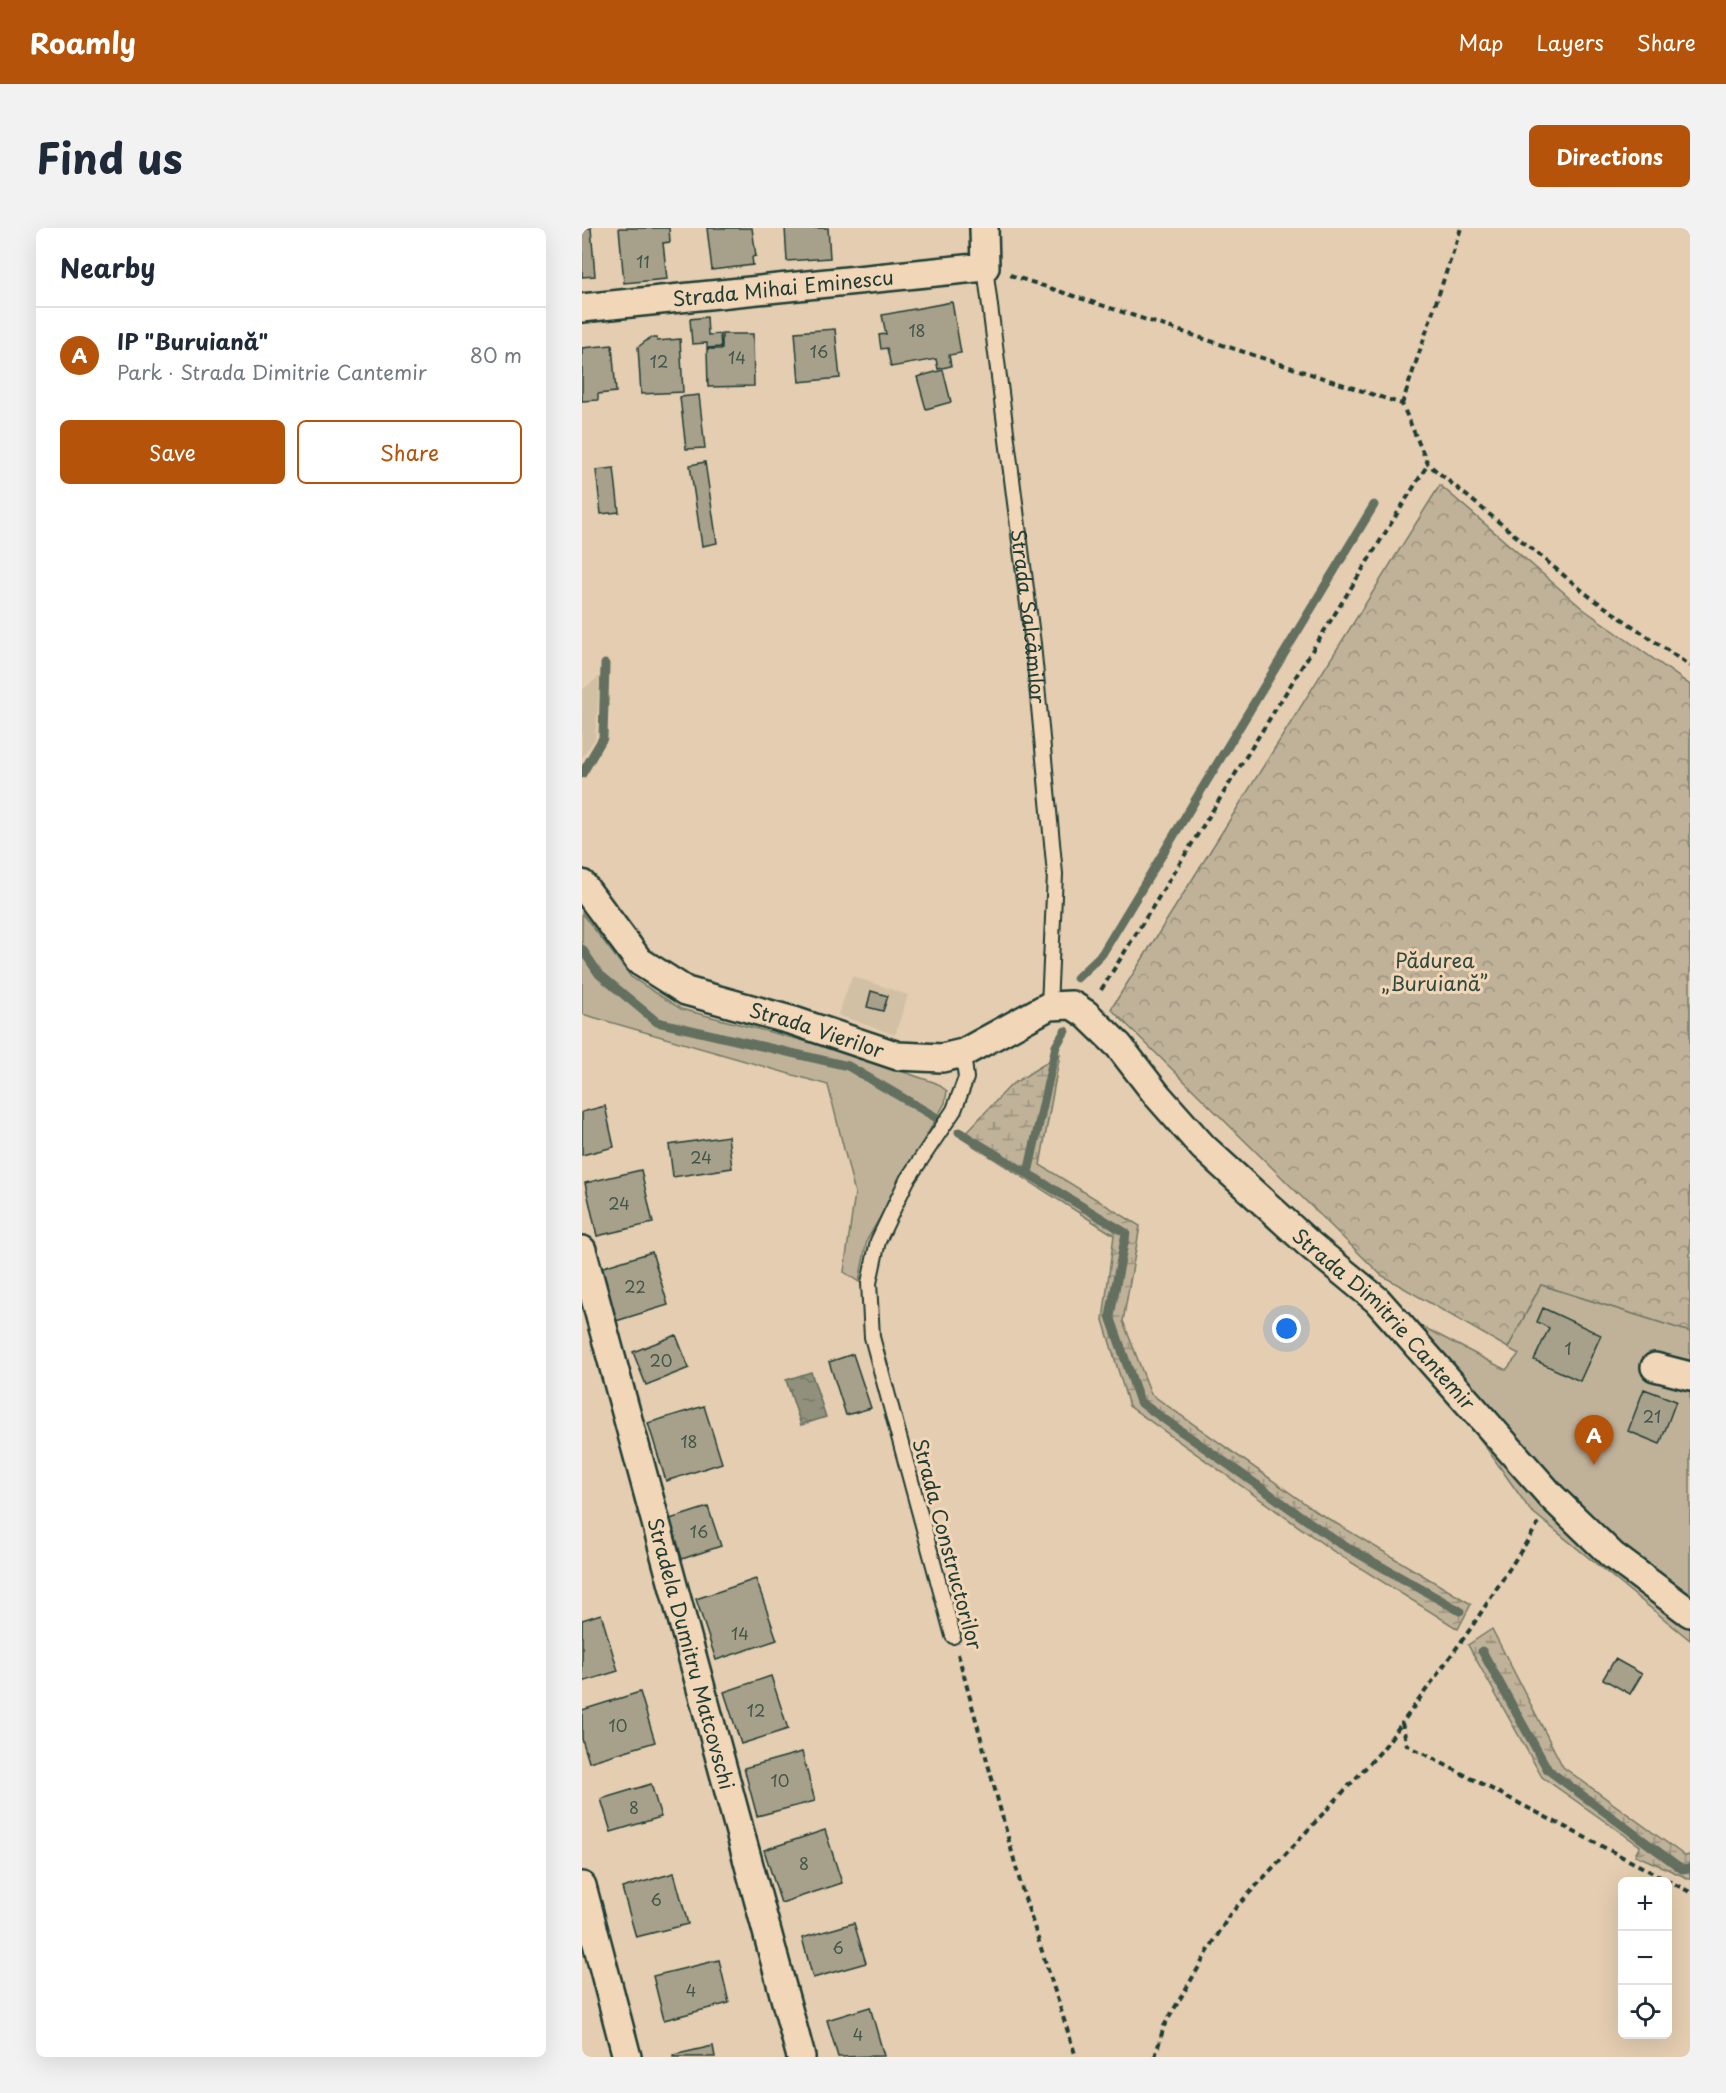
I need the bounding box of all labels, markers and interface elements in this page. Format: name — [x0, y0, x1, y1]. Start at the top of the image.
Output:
text: Roamly — [30, 21, 136, 64]
text: Map — [1459, 26, 1503, 58]
text: Layers — [1536, 26, 1604, 58]
text: Share — [1637, 26, 1696, 58]
text: Find us — [36, 125, 183, 188]
button: Directions — [1529, 125, 1690, 187]
text: Nearby — [60, 248, 155, 287]
house number: 11 — [636, 249, 650, 273]
street label: Strada Mihai Eminescu — [671, 261, 895, 314]
house number: 18 — [908, 318, 926, 342]
text: IP "Buruiană" — [117, 324, 268, 357]
house number: 16 — [810, 339, 828, 363]
text: A — [72, 340, 87, 370]
text: 80 m — [470, 340, 522, 370]
house number: 14 — [728, 345, 746, 369]
house number: 12 — [650, 349, 668, 373]
text: Park · Strada Dimitrie Cantemir — [117, 357, 427, 387]
button: Save — [60, 420, 285, 484]
button: Share — [297, 420, 522, 484]
street label: Strada Salcâmilor — [1003, 527, 1054, 706]
park label: Pădurea „Buruiană” — [1382, 945, 1488, 998]
street label: Strada Vierilor — [746, 994, 889, 1066]
house number: 24 — [690, 1145, 712, 1169]
house number: 24 — [608, 1191, 630, 1215]
street label: Strada Dimitrie Cantemir — [1286, 1221, 1483, 1416]
house number: 22 — [624, 1274, 646, 1298]
your location — [1272, 1314, 1301, 1343]
house number: 1 — [1564, 1336, 1572, 1360]
house number: 20 — [650, 1348, 672, 1372]
house number: 21 — [1643, 1404, 1661, 1428]
pin: A — [1574, 1416, 1614, 1465]
house number: 18 — [680, 1429, 698, 1453]
street label: Strada Constructorilor — [905, 1435, 991, 1654]
street label: Stradela Dumitru Matcovschi — [640, 1514, 743, 1793]
house number: 16 — [690, 1519, 708, 1543]
house number: 14 — [731, 1621, 749, 1645]
house number: 12 — [747, 1698, 765, 1722]
house number: 10 — [609, 1713, 627, 1737]
house number: 10 — [771, 1768, 789, 1792]
house number: 8 — [629, 1795, 639, 1819]
house number: 8 — [799, 1851, 809, 1875]
map controls — [1618, 1877, 1672, 2039]
button: + — [1618, 1877, 1672, 1931]
house number: 6 — [650, 1887, 662, 1911]
button: − — [1618, 1931, 1672, 1985]
house number: 6 — [832, 1935, 844, 1959]
house number: 4 — [686, 1978, 696, 2002]
button: locate — [1618, 1985, 1672, 2039]
house number: 4 — [853, 2022, 863, 2046]

